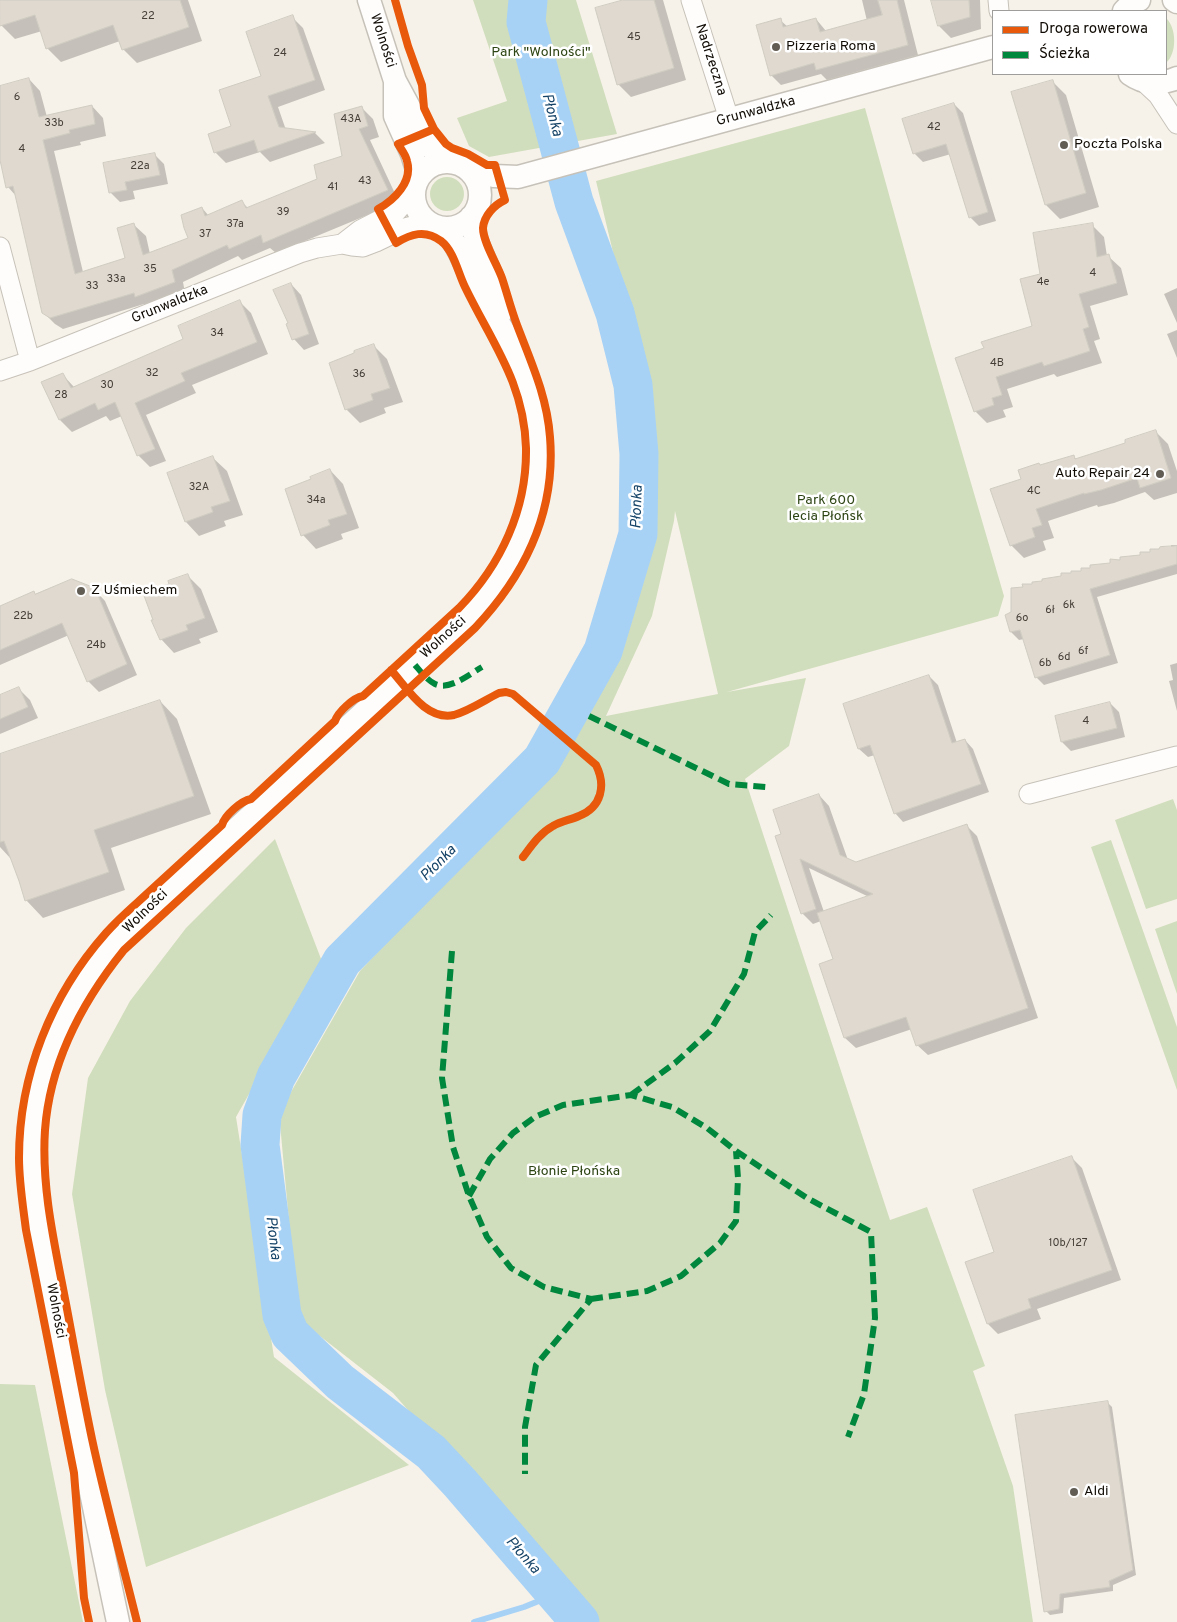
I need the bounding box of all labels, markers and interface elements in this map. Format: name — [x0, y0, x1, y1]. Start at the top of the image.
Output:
house number: 22 — [141, 10, 155, 24]
legend — [992, 10, 1167, 75]
street label: Wolności — [365, 12, 399, 70]
text: Droga rowerowa — [1039, 20, 1148, 39]
street label: Nadrzeczna — [691, 22, 729, 98]
house number: 45 — [627, 31, 641, 45]
place label: Pizzeria Roma — [786, 39, 876, 55]
marker: Pizzeria Roma — [770, 41, 782, 53]
park label: Park "Wolności" — [491, 45, 591, 61]
text: Ścieżka — [1039, 45, 1090, 64]
house number: 24 — [273, 47, 287, 61]
house number: 6 — [14, 91, 20, 105]
water label: Płonka — [537, 92, 565, 138]
street label: Grunwaldzka — [715, 93, 797, 131]
house number: 43A — [341, 113, 361, 127]
house number: 33b — [44, 117, 64, 131]
house number: 42 — [927, 121, 941, 135]
place label: Poczta Polska — [1074, 137, 1162, 153]
marker: Poczta Polska — [1058, 139, 1070, 151]
house number: 4 — [19, 143, 25, 157]
house number: 22a — [130, 160, 150, 174]
house number: 43 — [358, 175, 372, 189]
house number: 41 — [328, 181, 338, 195]
house number: 39 — [277, 206, 289, 220]
house number: 37a — [226, 218, 244, 232]
house number: 37 — [199, 228, 211, 242]
house number: 35 — [143, 263, 157, 277]
house number: 4 — [1090, 267, 1096, 281]
house number: 33a — [106, 273, 126, 287]
house number: 4e — [1037, 276, 1049, 290]
house number: 33 — [85, 280, 99, 294]
street label: Grunwaldzka — [129, 282, 211, 328]
house number: 34 — [210, 327, 224, 341]
house number: 4B — [990, 357, 1004, 371]
house number: 32 — [145, 367, 159, 381]
house number: 36 — [352, 368, 366, 382]
house number: 30 — [100, 379, 114, 393]
house number: 28 — [54, 389, 68, 403]
place label: Auto Repair 24 — [1055, 466, 1150, 482]
marker: Auto Repair 24 — [1154, 468, 1166, 480]
house number: 32A — [189, 481, 209, 495]
water label: Płonka — [628, 485, 648, 529]
house number: 4C — [1027, 485, 1041, 499]
park label: Park 600 lecia Płońsk — [789, 493, 863, 526]
house number: 34a — [306, 494, 326, 508]
place label: Z Uśmiechem — [91, 583, 177, 599]
marker: Z Uśmiechem — [75, 585, 87, 597]
house number: 6k — [1063, 599, 1075, 613]
house number: 6ł — [1045, 604, 1055, 618]
house number: 22b — [13, 610, 33, 624]
house number: 6o — [1016, 612, 1028, 626]
street label: Wolności — [418, 613, 470, 663]
house number: 24b — [86, 639, 106, 653]
house number: 6f — [1078, 645, 1088, 659]
house number: 6d — [1058, 651, 1070, 665]
house number: 6b — [1039, 657, 1051, 671]
house number: 4 — [1083, 715, 1089, 729]
water label: Płonka — [417, 842, 461, 886]
street label: Wolności — [120, 887, 172, 937]
park label: Błonie Płońska — [528, 1164, 620, 1180]
water label: Płonka — [260, 1215, 284, 1261]
house number: 10b/127 — [1048, 1237, 1088, 1251]
street label: Wolności — [41, 1282, 69, 1340]
place label: Aldi — [1084, 1484, 1109, 1500]
marker: Aldi — [1068, 1486, 1080, 1498]
water label: Płonka — [501, 1534, 543, 1578]

